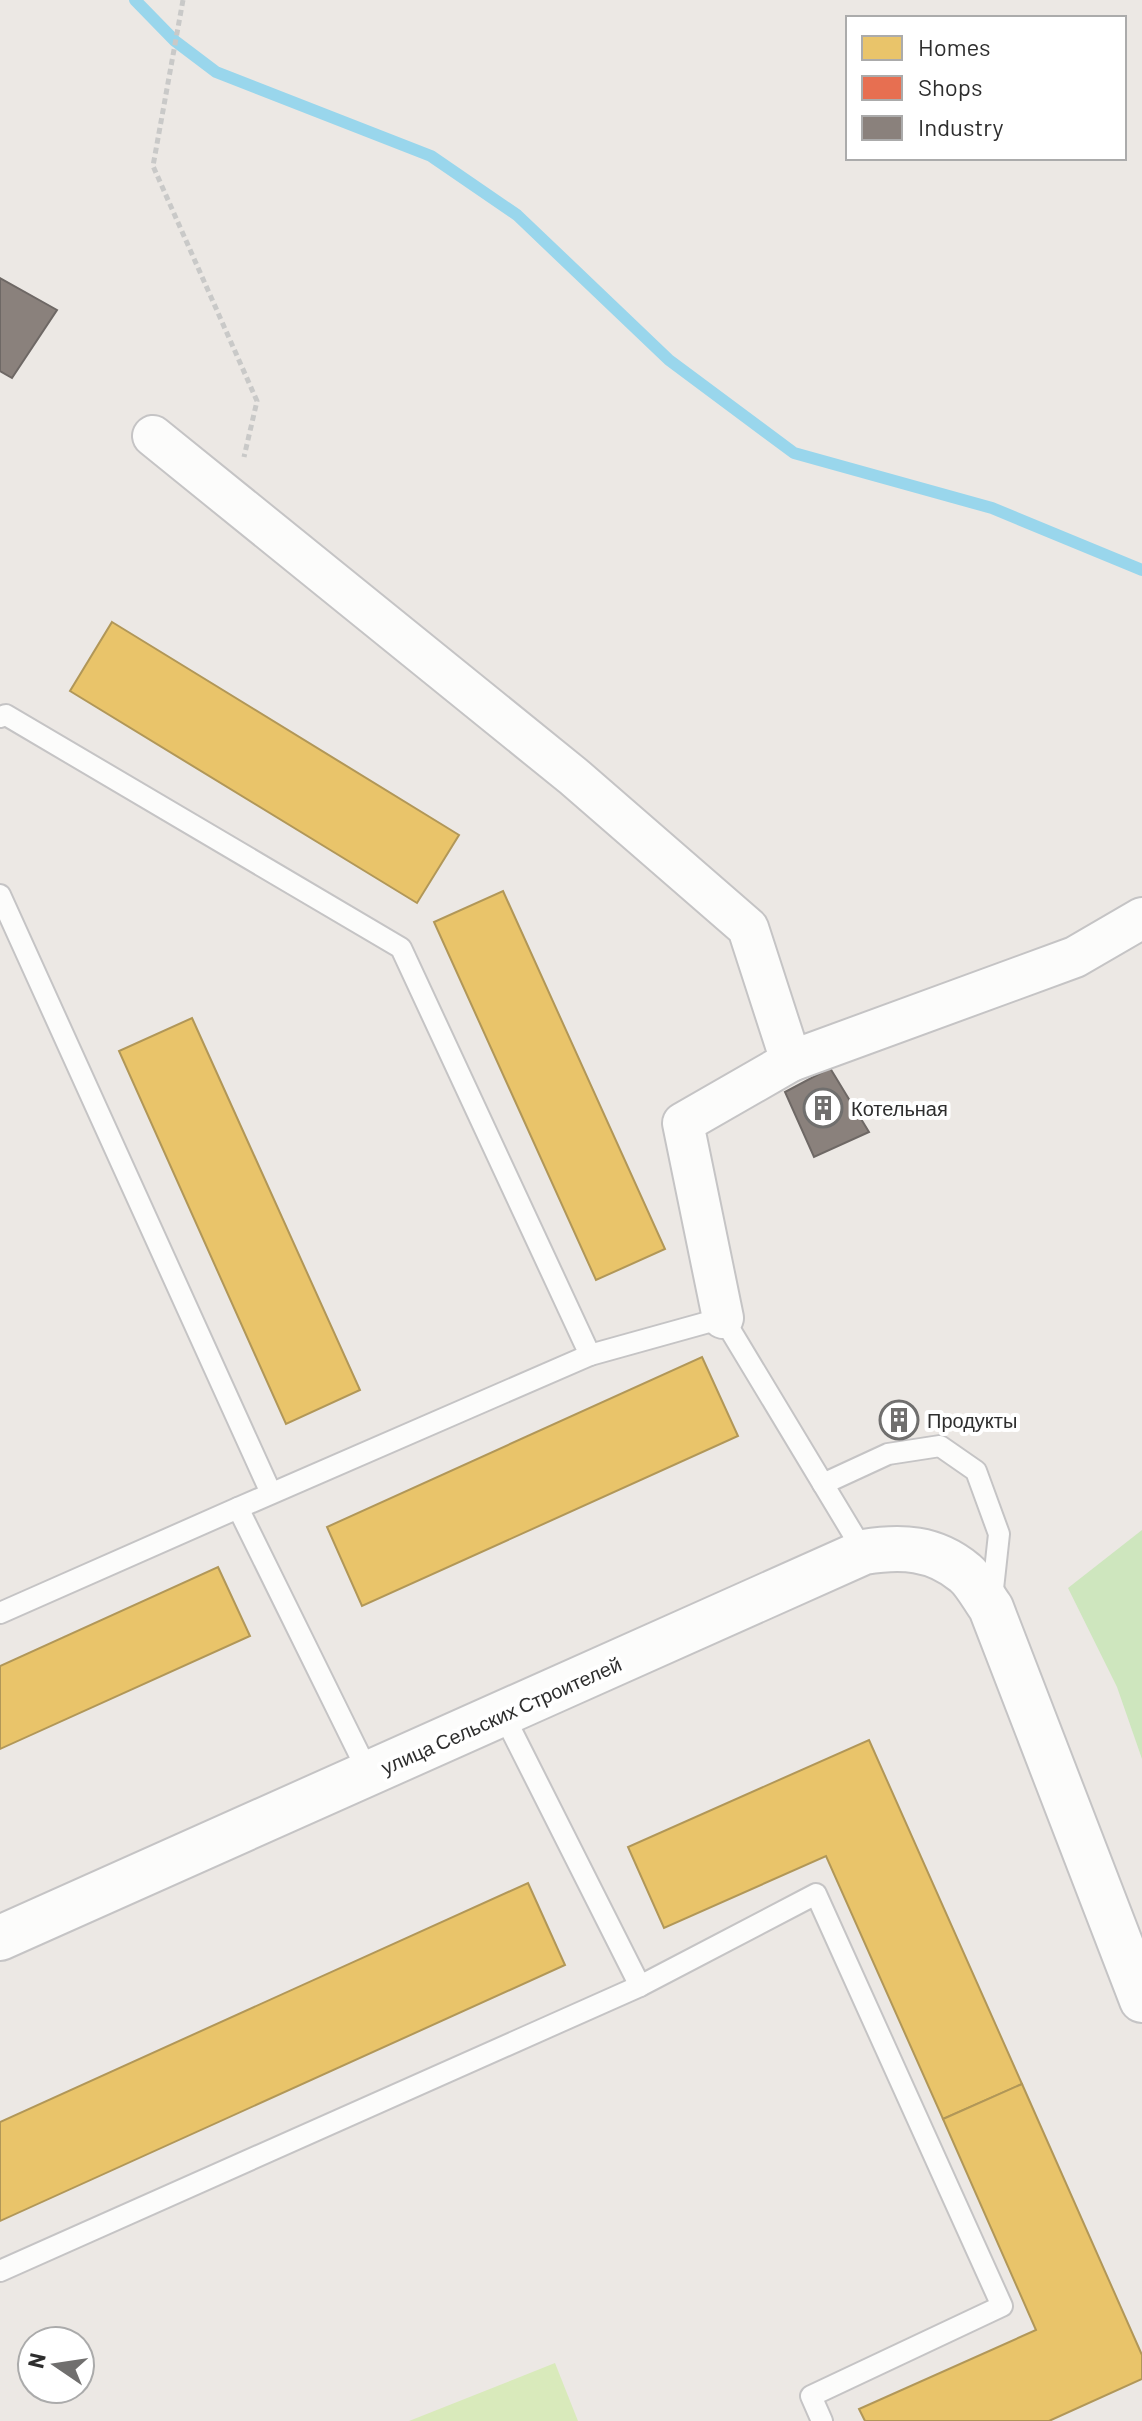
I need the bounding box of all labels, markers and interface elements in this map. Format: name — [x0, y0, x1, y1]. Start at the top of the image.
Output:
legend — [846, 16, 1126, 160]
text: Homes — [918, 32, 991, 61]
text: Shops — [918, 72, 983, 101]
text: Industry — [918, 112, 1004, 141]
building icon: Котельная — [802, 1087, 844, 1129]
place label: Котельная — [851, 1096, 948, 1120]
building icon: Продукты — [878, 1399, 920, 1441]
place label: Продукты — [927, 1408, 1017, 1432]
street label: улица Сельских Строителей — [377, 1651, 625, 1779]
north arrow — [16, 2325, 96, 2405]
text: N — [21, 2350, 50, 2370]

